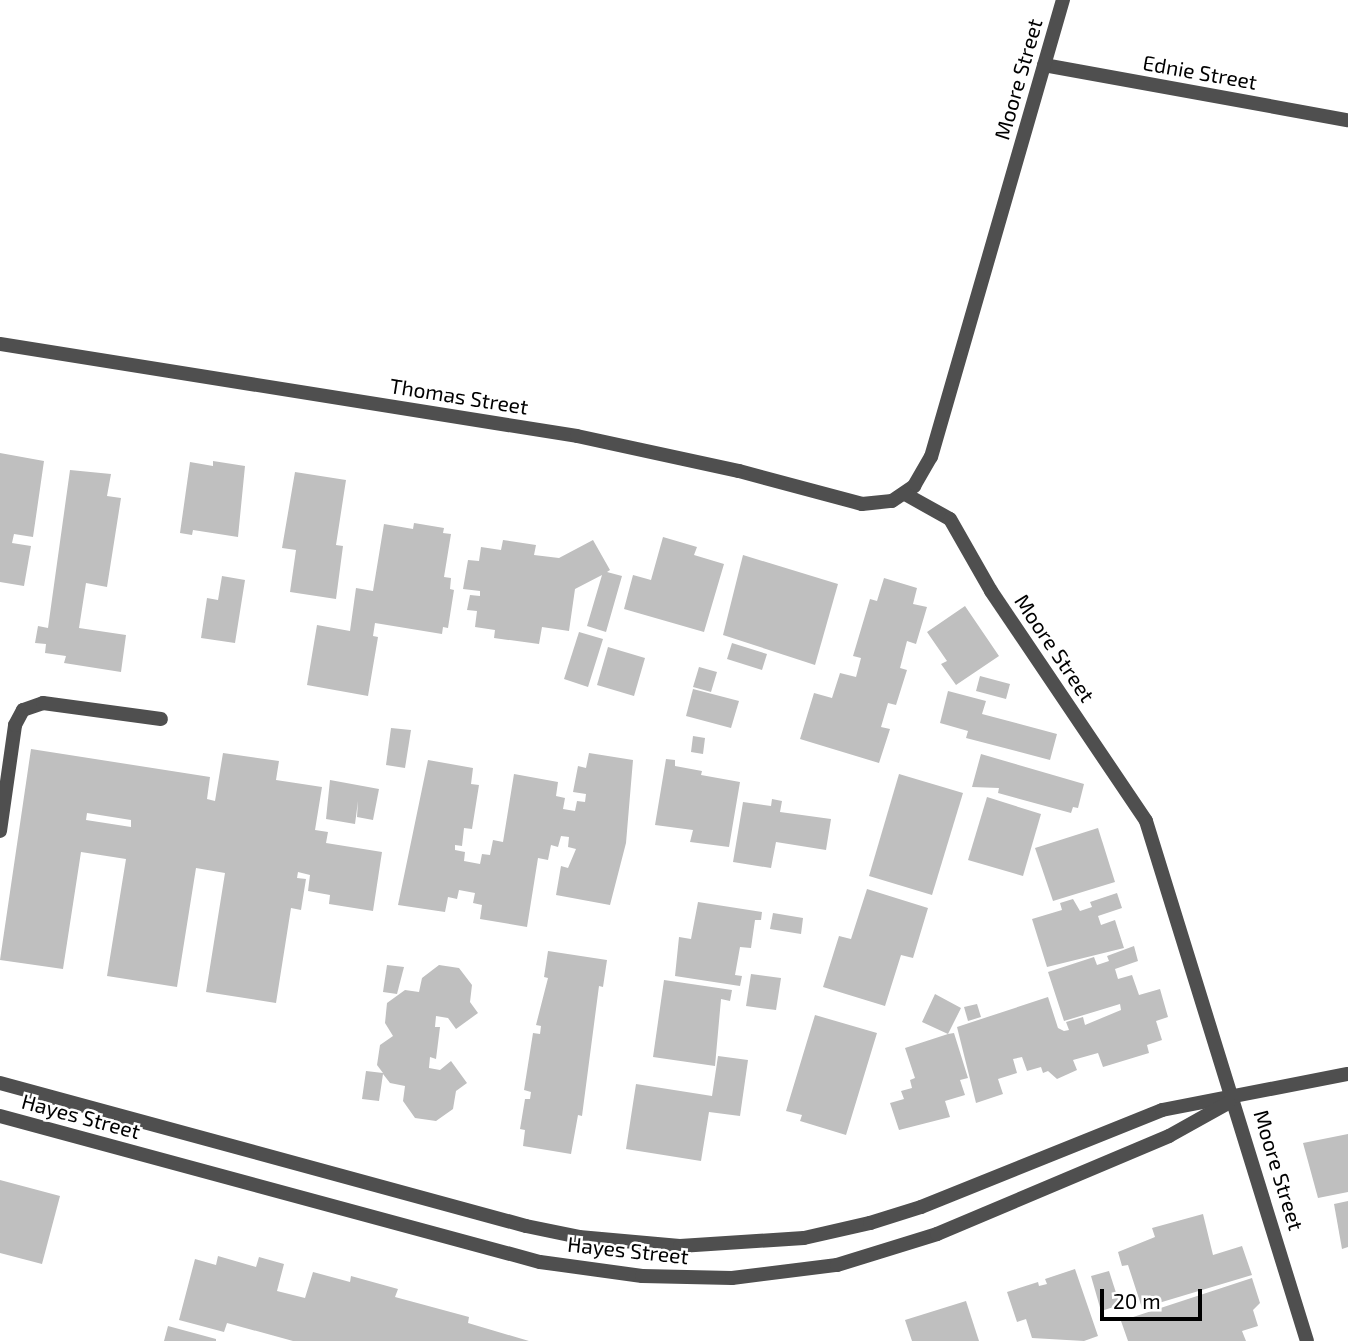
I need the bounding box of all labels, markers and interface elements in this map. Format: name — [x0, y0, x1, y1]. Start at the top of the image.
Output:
street label: Moore Street — [989, 16, 1047, 142]
street label: Ednie Street — [1141, 50, 1259, 94]
street label: Thomas Street — [388, 373, 530, 419]
street label: Moore Street — [1010, 589, 1100, 707]
street label: Hayes Street — [19, 1088, 143, 1144]
street label: Moore Street — [1249, 1107, 1309, 1233]
street label: Hayes Street — [566, 1231, 690, 1269]
scale bar — [1103, 1274, 1204, 1318]
text: 20 m — [1113, 1288, 1161, 1313]

